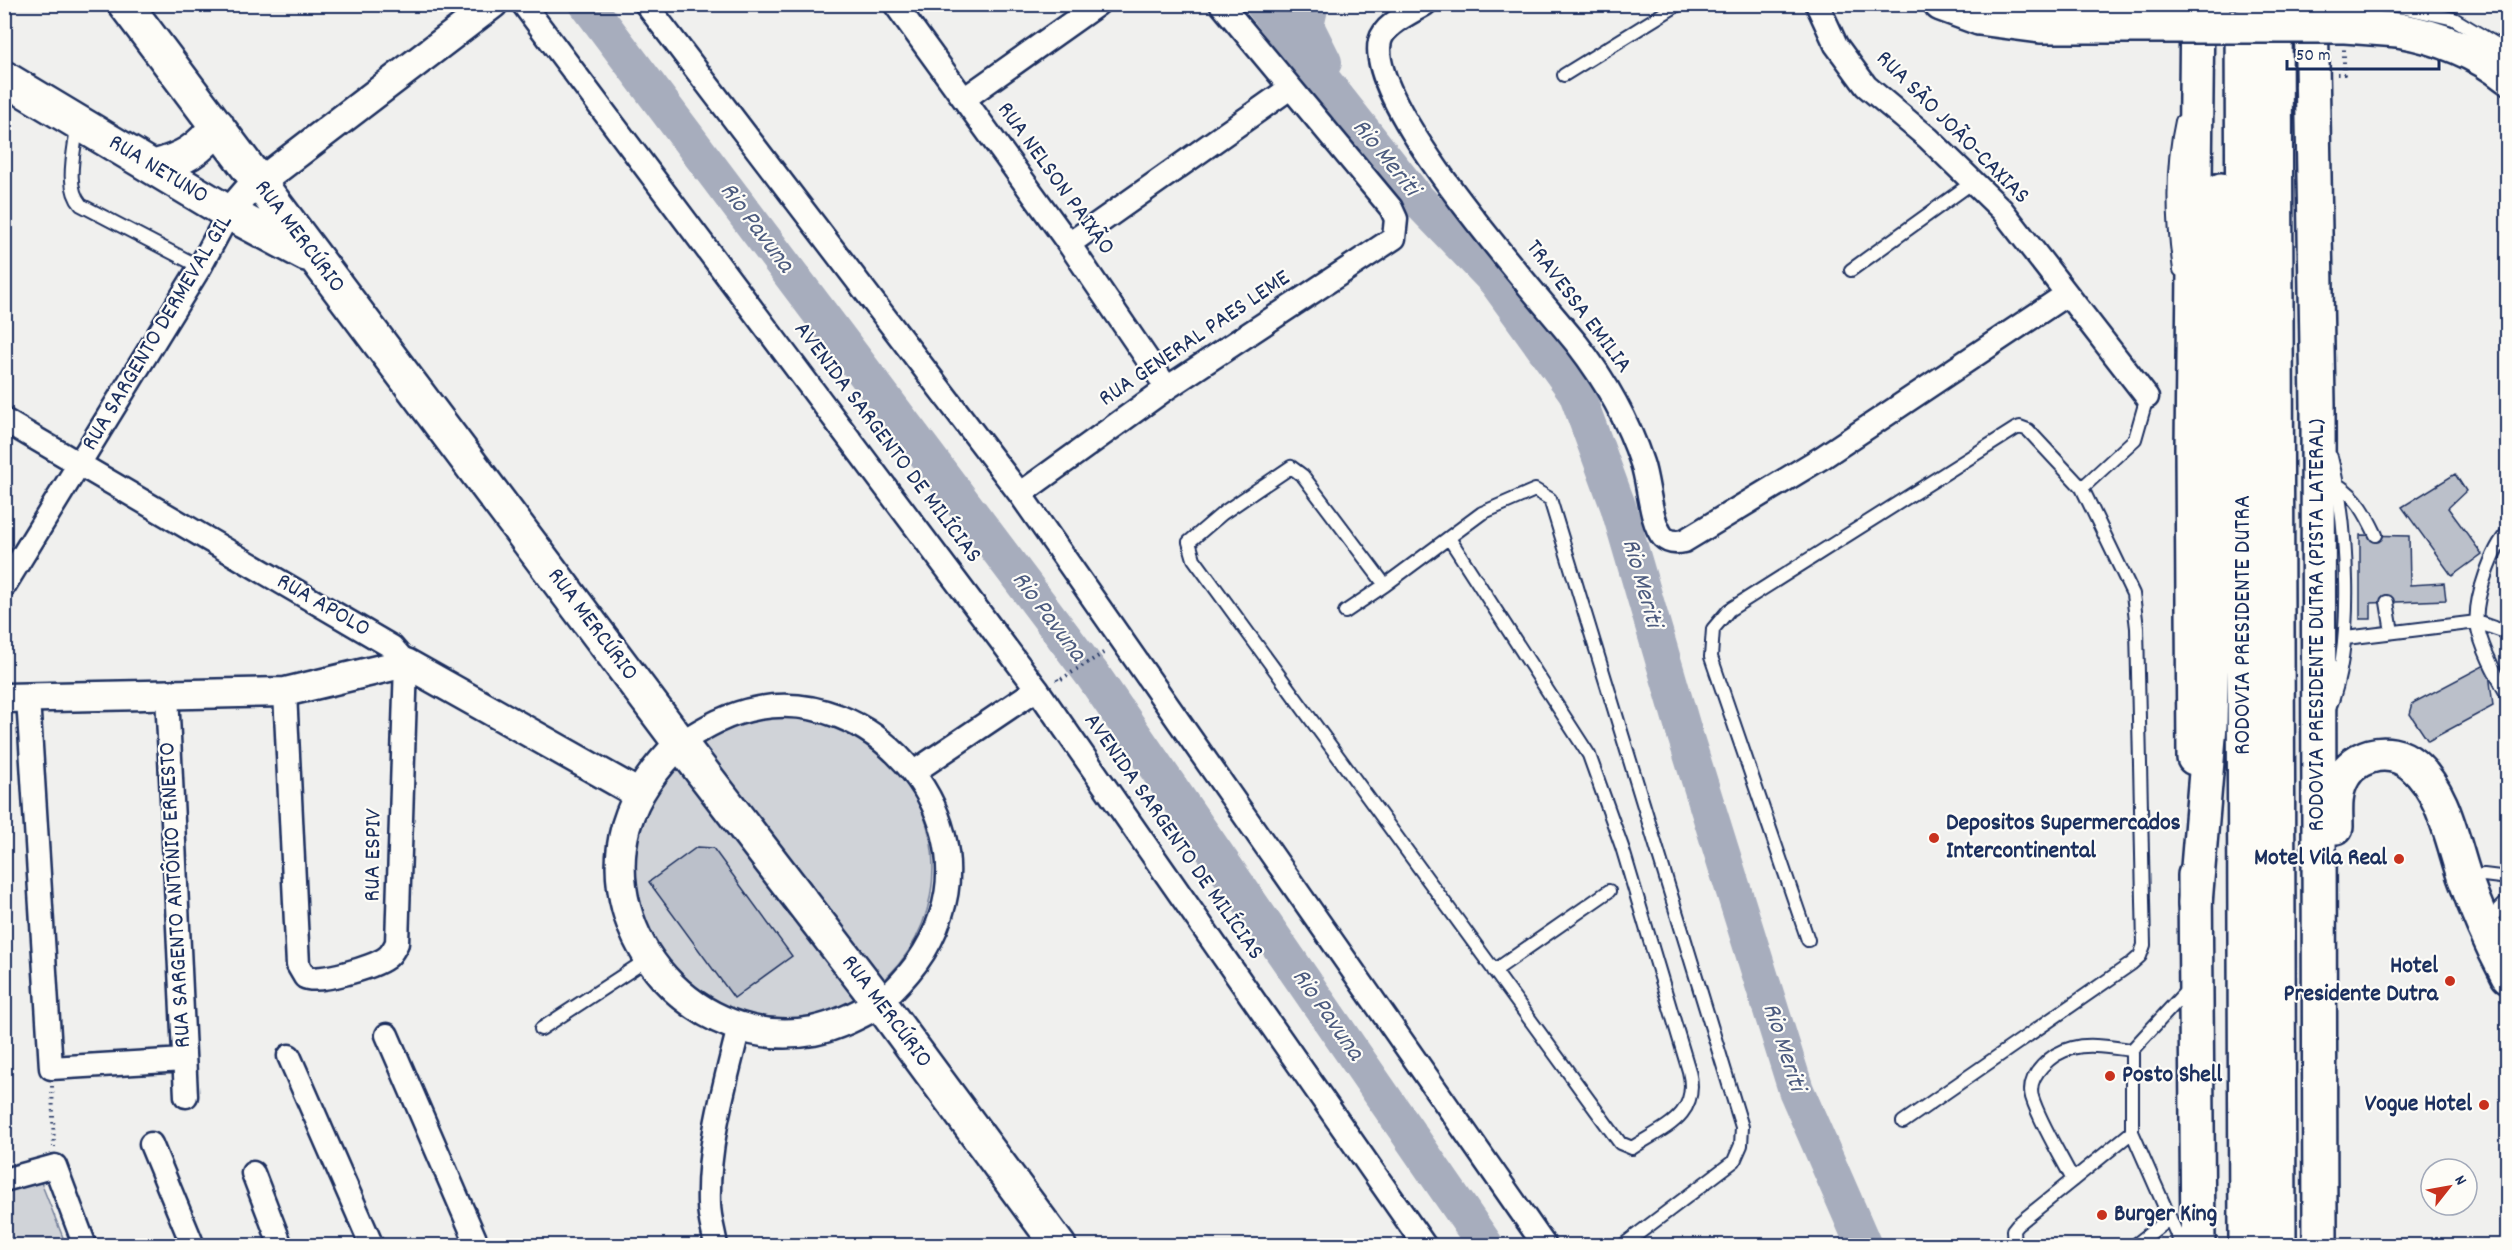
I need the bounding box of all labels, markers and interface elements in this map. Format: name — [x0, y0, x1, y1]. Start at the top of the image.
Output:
scale bar — [2287, 33, 2438, 71]
street label: RUA SÃO JOÃO-CAXIAS — [1867, 43, 2037, 213]
text: 50 m — [2296, 44, 2331, 69]
street label: RUA NELSON PAIXÃO — [988, 95, 1122, 263]
water label: Rio Meriti — [1342, 111, 1430, 208]
street label: RUA NETUNO — [101, 127, 215, 213]
street label: RUA MERCÚRIO — [245, 173, 353, 301]
water label: Rio Pavuna — [710, 175, 804, 283]
street label: RUA SARGENTO DERMEVAL GIL — [74, 208, 242, 458]
street label: TRAVESSA EMILIA — [1516, 233, 1640, 381]
street label: RUA GENERAL PAES LEME — [1092, 262, 1298, 416]
street label: AVENIDA SARGENTO DE MILÍCIAS — [785, 315, 989, 571]
street label: RODOVIA PRESIDENTE DUTRA (PISTA LATERAL) — [2301, 419, 2335, 831]
street label: RODOVIA PRESIDENTE DUTRA — [2227, 495, 2261, 755]
water label: Rio Meriti — [1611, 534, 1672, 636]
street label: RUA MERCÚRIO — [538, 561, 646, 689]
water label: Rio Pavuna — [1002, 564, 1096, 672]
street label: RUA APOLO — [270, 565, 376, 647]
street label: AVENIDA SARGENTO DE MILÍCIAS — [1075, 707, 1271, 967]
street label: RUA SARGENTO ANTÔNIO ERNESTO — [151, 741, 201, 1049]
place label: Depositos Supermercados Intercontinental — [1946, 807, 2181, 869]
street label: RUA ESPIV — [356, 808, 392, 902]
marker: Depositos Supermercados Intercontinental — [1927, 831, 1941, 845]
place label: Motel Vila Real — [2254, 842, 2387, 876]
marker: Motel Vila Real — [2392, 852, 2406, 866]
street label: RUA MERCÚRIO — [832, 948, 940, 1076]
place label: Hotel Presidente Dutra — [2284, 950, 2439, 1012]
water label: Rio Pavuna — [1282, 961, 1373, 1070]
marker: Hotel Presidente Dutra — [2443, 974, 2457, 988]
water label: Rio Meriti — [1751, 998, 1816, 1100]
place label: Posto Shell — [2122, 1059, 2223, 1093]
marker: Posto Shell — [2103, 1069, 2117, 1083]
place label: Vogue Hotel — [2365, 1088, 2472, 1122]
marker: Vogue Hotel — [2477, 1098, 2491, 1112]
north arrow — [2419, 1157, 2479, 1217]
text: N — [2448, 1171, 2472, 1190]
place label: Burger King — [2114, 1198, 2217, 1232]
marker: Burger King — [2095, 1208, 2109, 1222]

